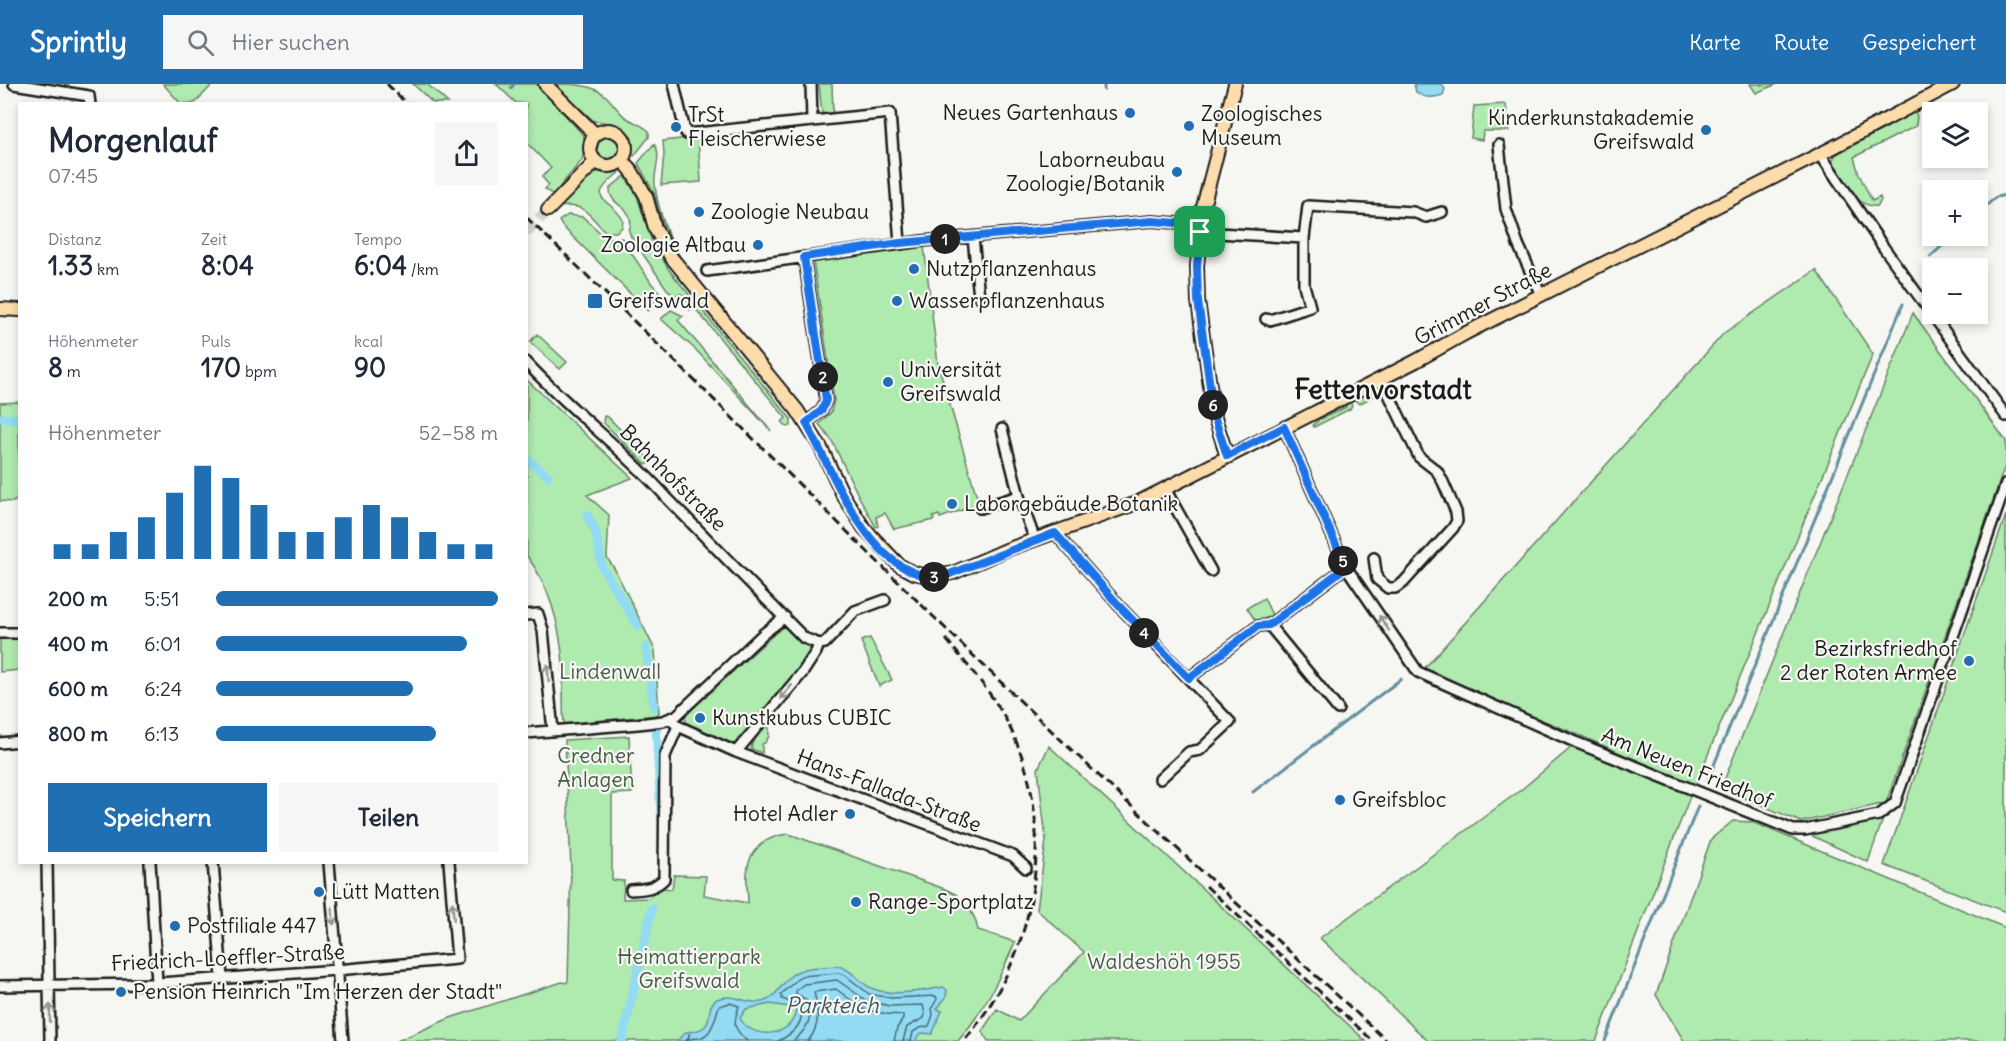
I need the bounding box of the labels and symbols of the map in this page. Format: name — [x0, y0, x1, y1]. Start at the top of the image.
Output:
place label: Neues Gartenhaus — [942, 99, 1118, 126]
place label: Zoologisches Museum — [1201, 100, 1322, 151]
place label: TrSt Fleischerwiese — [688, 101, 826, 152]
place label: Kinderkunstakademie Greifswald — [1488, 104, 1694, 155]
marker: Neues Gartenhaus — [1123, 106, 1137, 120]
marker: Zoologisches Museum — [1182, 119, 1196, 133]
marker: TrSt Fleischerwiese — [669, 120, 683, 134]
marker: Kinderkunstakademie Greifswald — [1699, 123, 1713, 137]
place label: Laborneubau Zoologie/Botanik — [1006, 146, 1165, 197]
marker: Laborneubau Zoologie/Botanik — [1170, 165, 1184, 179]
place label: Zoologie Neubau — [711, 198, 869, 225]
marker: Zoologie Neubau — [692, 205, 706, 219]
pin — [1174, 206, 1225, 257]
pin: 1 — [930, 224, 960, 254]
place label: Zoologie Altbau — [601, 231, 746, 258]
marker: Zoologie Altbau — [751, 238, 765, 252]
place label: Nutzpflanzenhaus — [926, 255, 1096, 282]
street label: Grimmer Straße — [1409, 256, 1556, 351]
marker: Nutzpflanzenhaus — [907, 262, 921, 276]
place label: Greifswald — [608, 287, 709, 314]
place label: Wasserpflanzenhaus — [909, 287, 1105, 314]
marker: Greifswald — [586, 292, 604, 310]
marker: Wasserpflanzenhaus — [890, 294, 904, 308]
place label: Universität Greifswald — [900, 356, 1002, 407]
pin: 2 — [808, 362, 838, 392]
district label: Fettenvorstadt — [1294, 372, 1472, 406]
marker: Universität Greifswald — [881, 375, 895, 389]
pin: 6 — [1198, 390, 1228, 420]
street label: Bahnhofstraße — [614, 418, 733, 537]
place label: Laborgebäude Botanik — [964, 490, 1178, 517]
marker: Laborgebäude Botanik — [945, 497, 959, 511]
pin: 5 — [1328, 546, 1358, 576]
pin: 3 — [919, 562, 949, 592]
one-way arrow — [1378, 615, 1391, 632]
pin: 4 — [1129, 618, 1159, 648]
place label: Bezirksfriedhof 2 der Roten Armee — [1780, 635, 1958, 686]
marker: Bezirksfriedhof 2 der Roten Armee — [1962, 654, 1976, 668]
park label: Lindenwall — [559, 658, 661, 685]
one-way arrow — [542, 663, 553, 683]
one-way arrow — [780, 684, 793, 700]
place label: Kunstkubus CUBIC — [712, 704, 892, 731]
marker: Kunstkubus CUBIC — [693, 711, 707, 725]
street label: Am Neuen Friedhof — [1598, 721, 1778, 815]
park label: Credner Anlagen — [557, 742, 635, 793]
street label: Hans-Fallada-Straße — [793, 743, 985, 838]
place label: Greifsbloc — [1352, 786, 1446, 813]
marker: Greifsbloc — [1333, 793, 1347, 807]
place label: Hotel Adler — [733, 800, 838, 827]
marker: Hotel Adler — [843, 807, 857, 821]
place label: Lütt Matten — [331, 878, 440, 905]
marker: Lütt Matten — [312, 885, 326, 899]
place label: Range-Sportplatz — [868, 888, 1034, 915]
marker: Range-Sportplatz — [849, 895, 863, 909]
one-way arrow — [447, 901, 458, 921]
one-way arrow — [328, 906, 339, 926]
place label: Postfiliale 447 — [187, 912, 316, 939]
marker: Postfiliale 447 — [168, 919, 182, 933]
street label: Friedrich-Loeffler-Straße — [110, 938, 346, 977]
park label: Heimattierpark Greifswald — [617, 943, 761, 994]
park label: Waldeshöh 1955 — [1087, 948, 1241, 975]
place label: Pension Heinrich "Im Herzen der Stadt" — [133, 978, 502, 1005]
marker: Pension Heinrich "Im Herzen der Stadt" — [114, 985, 128, 999]
water label: Parkteich — [785, 991, 880, 1019]
one-way arrow — [44, 1003, 56, 1023]

